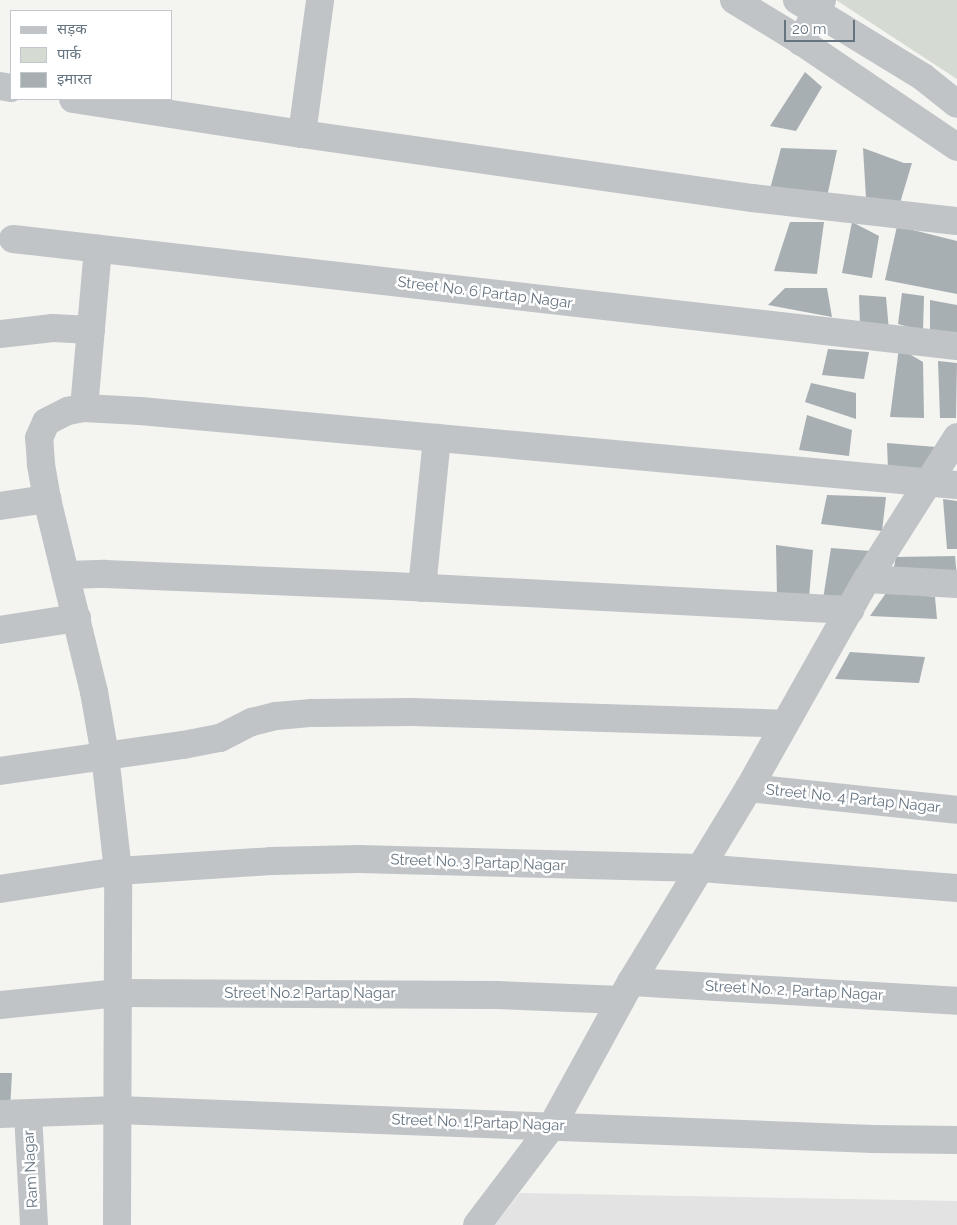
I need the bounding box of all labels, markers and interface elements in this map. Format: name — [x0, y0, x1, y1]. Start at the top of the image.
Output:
legend — [10, 10, 172, 100]
scale bar — [787, 10, 858, 42]
text: सड़क — [57, 20, 87, 38]
text: 20 m — [792, 20, 827, 38]
text: पार्क — [57, 45, 81, 63]
text: इमारत — [57, 70, 92, 88]
street label: Street No. 6 Partap Nagar — [396, 273, 574, 313]
street label: Street No. 4 Partap Nagar — [765, 781, 941, 817]
street label: Street No. 3 Partap Nagar — [390, 851, 566, 875]
street label: Street No. 2, Partap Nagar — [704, 977, 884, 1005]
street label: Street No.2 Partap Nagar — [224, 985, 396, 1003]
street label: Street No. 1,Partap Nagar — [391, 1111, 565, 1135]
street label: Ram Nagar — [20, 1130, 42, 1208]

